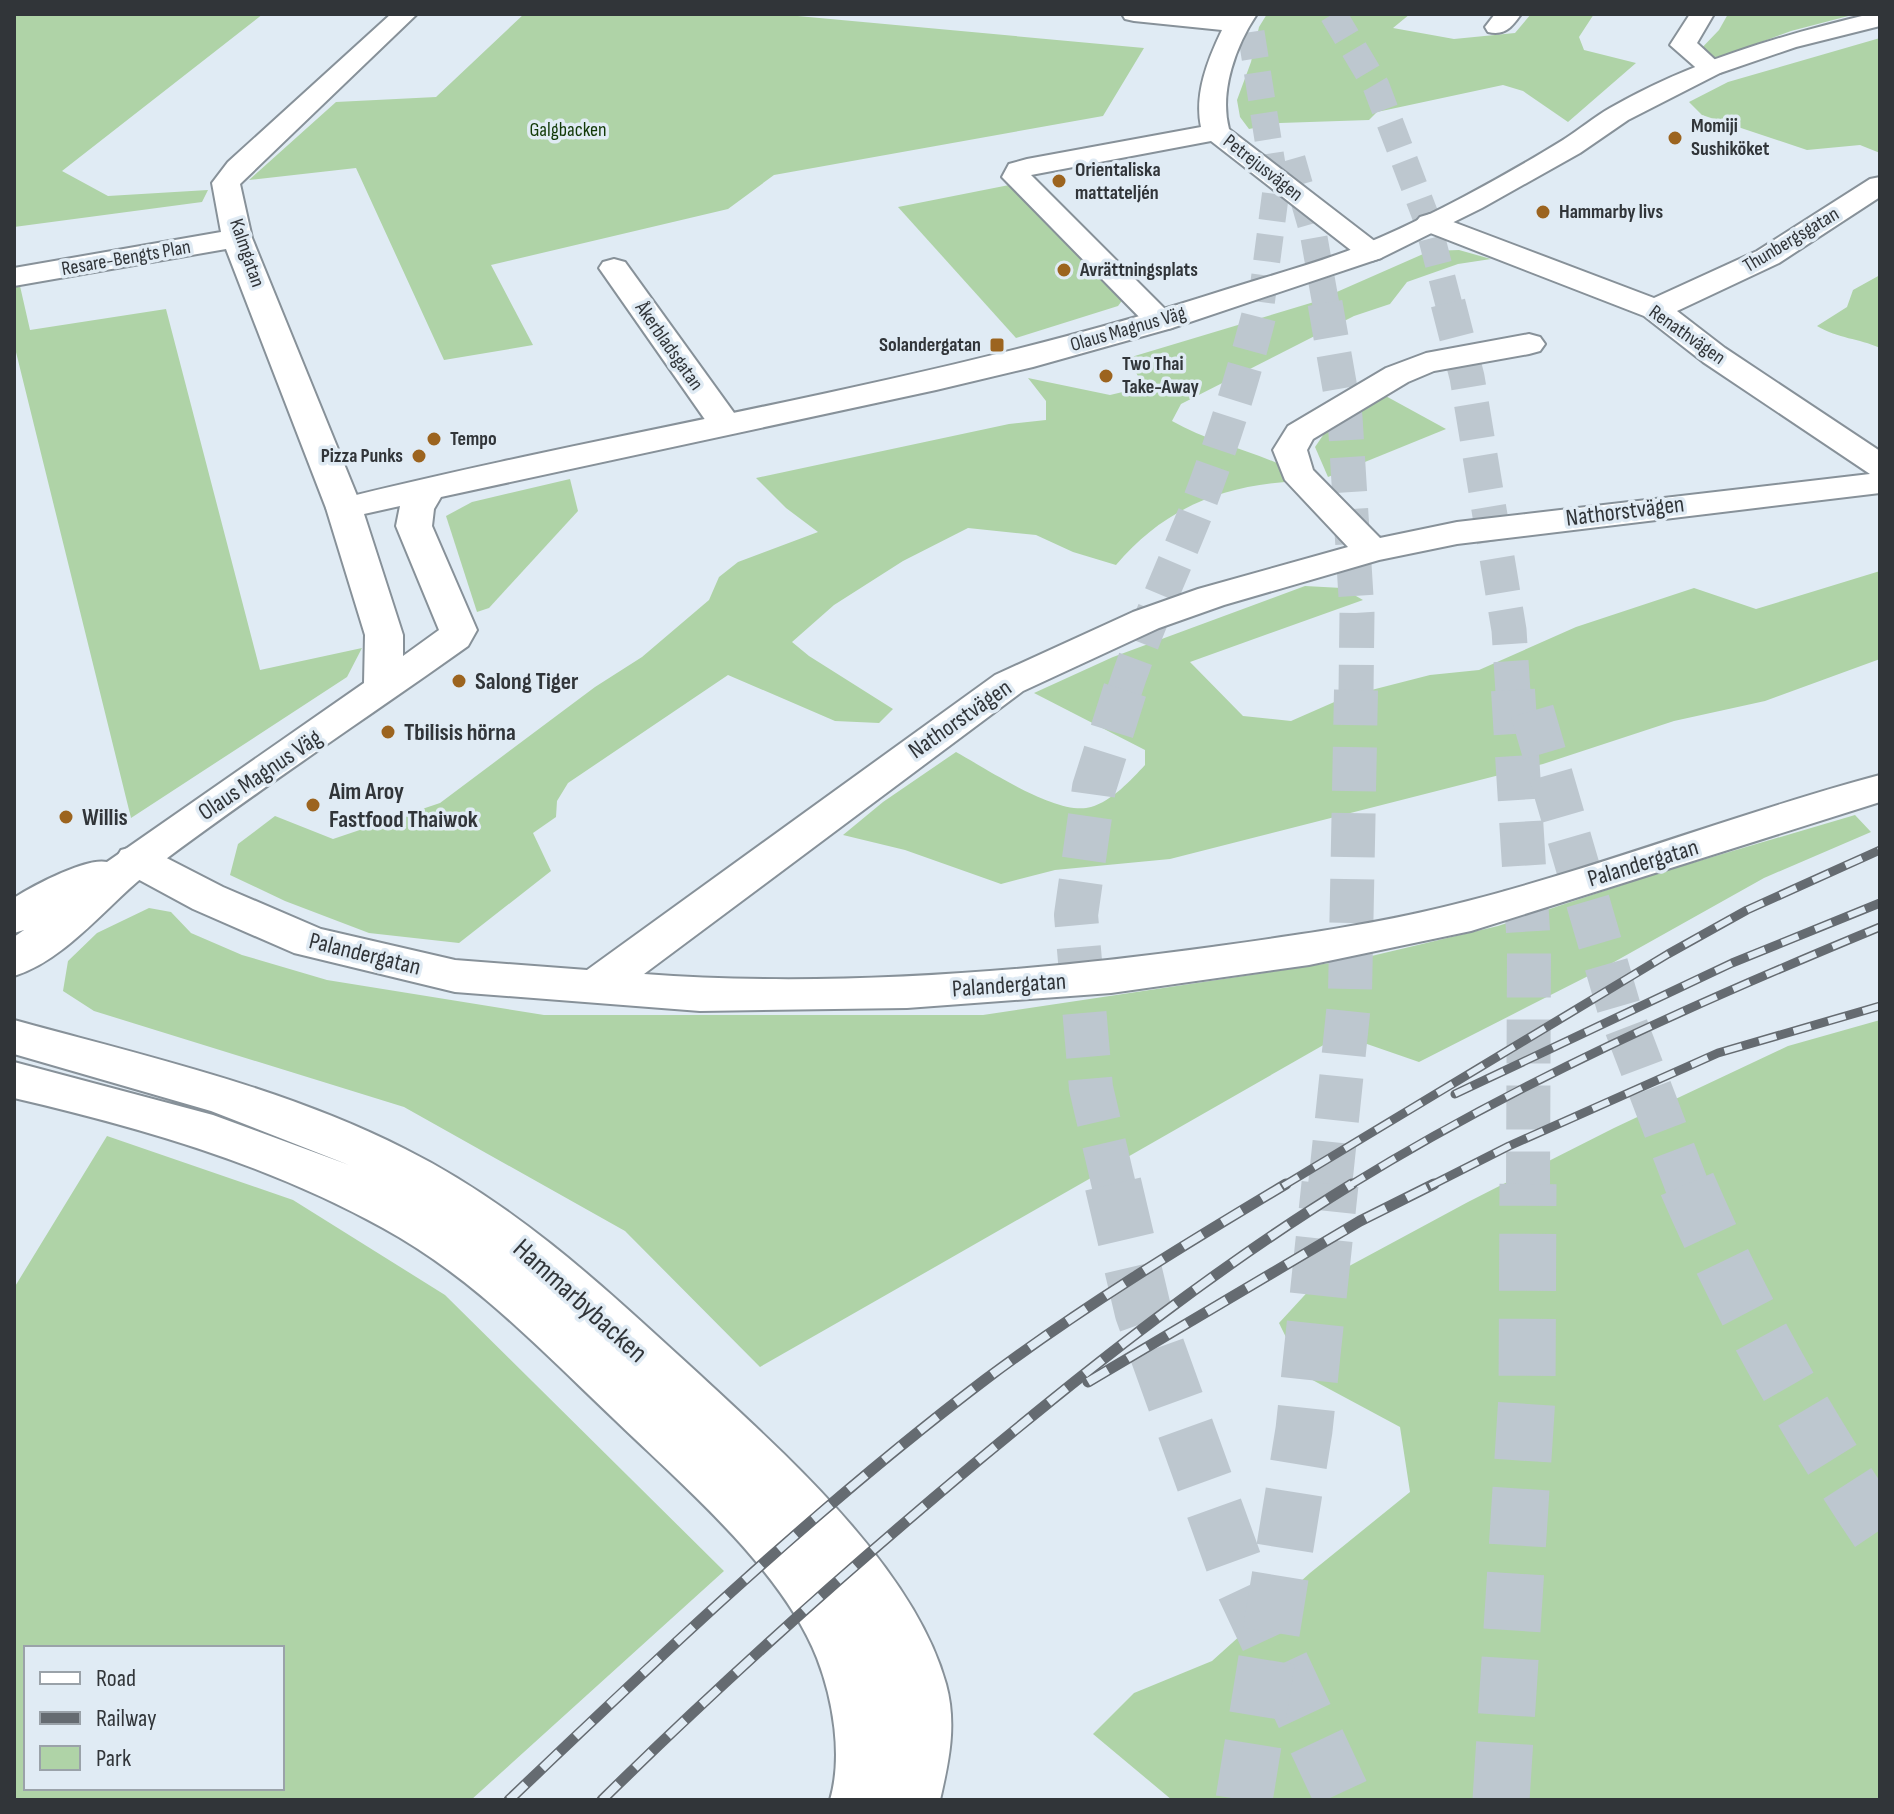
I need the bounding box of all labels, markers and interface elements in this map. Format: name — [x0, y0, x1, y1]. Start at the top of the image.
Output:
place label: Momiji Sushiköket — [1691, 114, 1770, 161]
park label: Galgbacken — [529, 118, 607, 142]
street label: Petrejusvägen — [1218, 129, 1308, 207]
marker: Momiji Sushiköket — [1666, 129, 1684, 147]
place label: Orientaliska mattateljén — [1075, 158, 1161, 205]
marker: Orientaliska mattateljén — [1050, 172, 1068, 190]
place label: Hammarby livs — [1559, 200, 1663, 224]
street label: Thunbergsgatan — [1739, 202, 1843, 278]
marker: Hammarby livs — [1534, 203, 1552, 221]
street label: Kalmgatan — [224, 216, 270, 290]
street label: Resare-Bengts Plan — [60, 235, 192, 281]
place label: Avrättningsplats — [1079, 258, 1198, 282]
marker: Avrättningsplats — [1055, 261, 1073, 279]
street label: Åkerbladsgatan — [629, 296, 708, 395]
street label: Renathvägen — [1644, 300, 1730, 370]
street label: Olaus Magnus Väg — [1068, 301, 1188, 357]
place label: Solandergatan — [879, 333, 981, 357]
marker: Solandergatan — [988, 336, 1006, 354]
place label: Two Thai Take-Away — [1122, 352, 1200, 399]
marker: Two Thai Take-Away — [1097, 367, 1115, 385]
place label: Tempo — [450, 427, 497, 451]
marker: Tempo — [425, 430, 443, 448]
place label: Pizza Punks — [321, 444, 403, 468]
marker: Pizza Punks — [410, 447, 428, 465]
street label: Nathorstvägen — [1564, 489, 1686, 533]
place label: Salong Tiger — [475, 667, 579, 696]
marker: Salong Tiger — [450, 672, 468, 690]
street label: Nathorstvägen — [903, 673, 1017, 765]
place label: Tbilisis hörna — [404, 718, 516, 747]
street label: Olaus Magnus Väg — [193, 723, 327, 827]
marker: Tbilisis hörna — [379, 723, 397, 741]
place label: Aim Aroy Fastfood Thaiwok — [328, 777, 478, 834]
marker: Aim Aroy Fastfood Thaiwok — [304, 796, 322, 814]
place label: Willis — [82, 803, 128, 832]
marker: Willis — [57, 808, 75, 826]
street label: Palandergatan — [1584, 832, 1702, 894]
street label: Palandergatan — [306, 926, 424, 982]
street label: Palandergatan — [951, 967, 1067, 1003]
street label: Hammarbybacken — [506, 1232, 654, 1370]
legend — [24, 1646, 284, 1790]
text: Road — [96, 1664, 136, 1693]
text: Railway — [96, 1704, 156, 1733]
text: Park — [96, 1744, 131, 1773]

